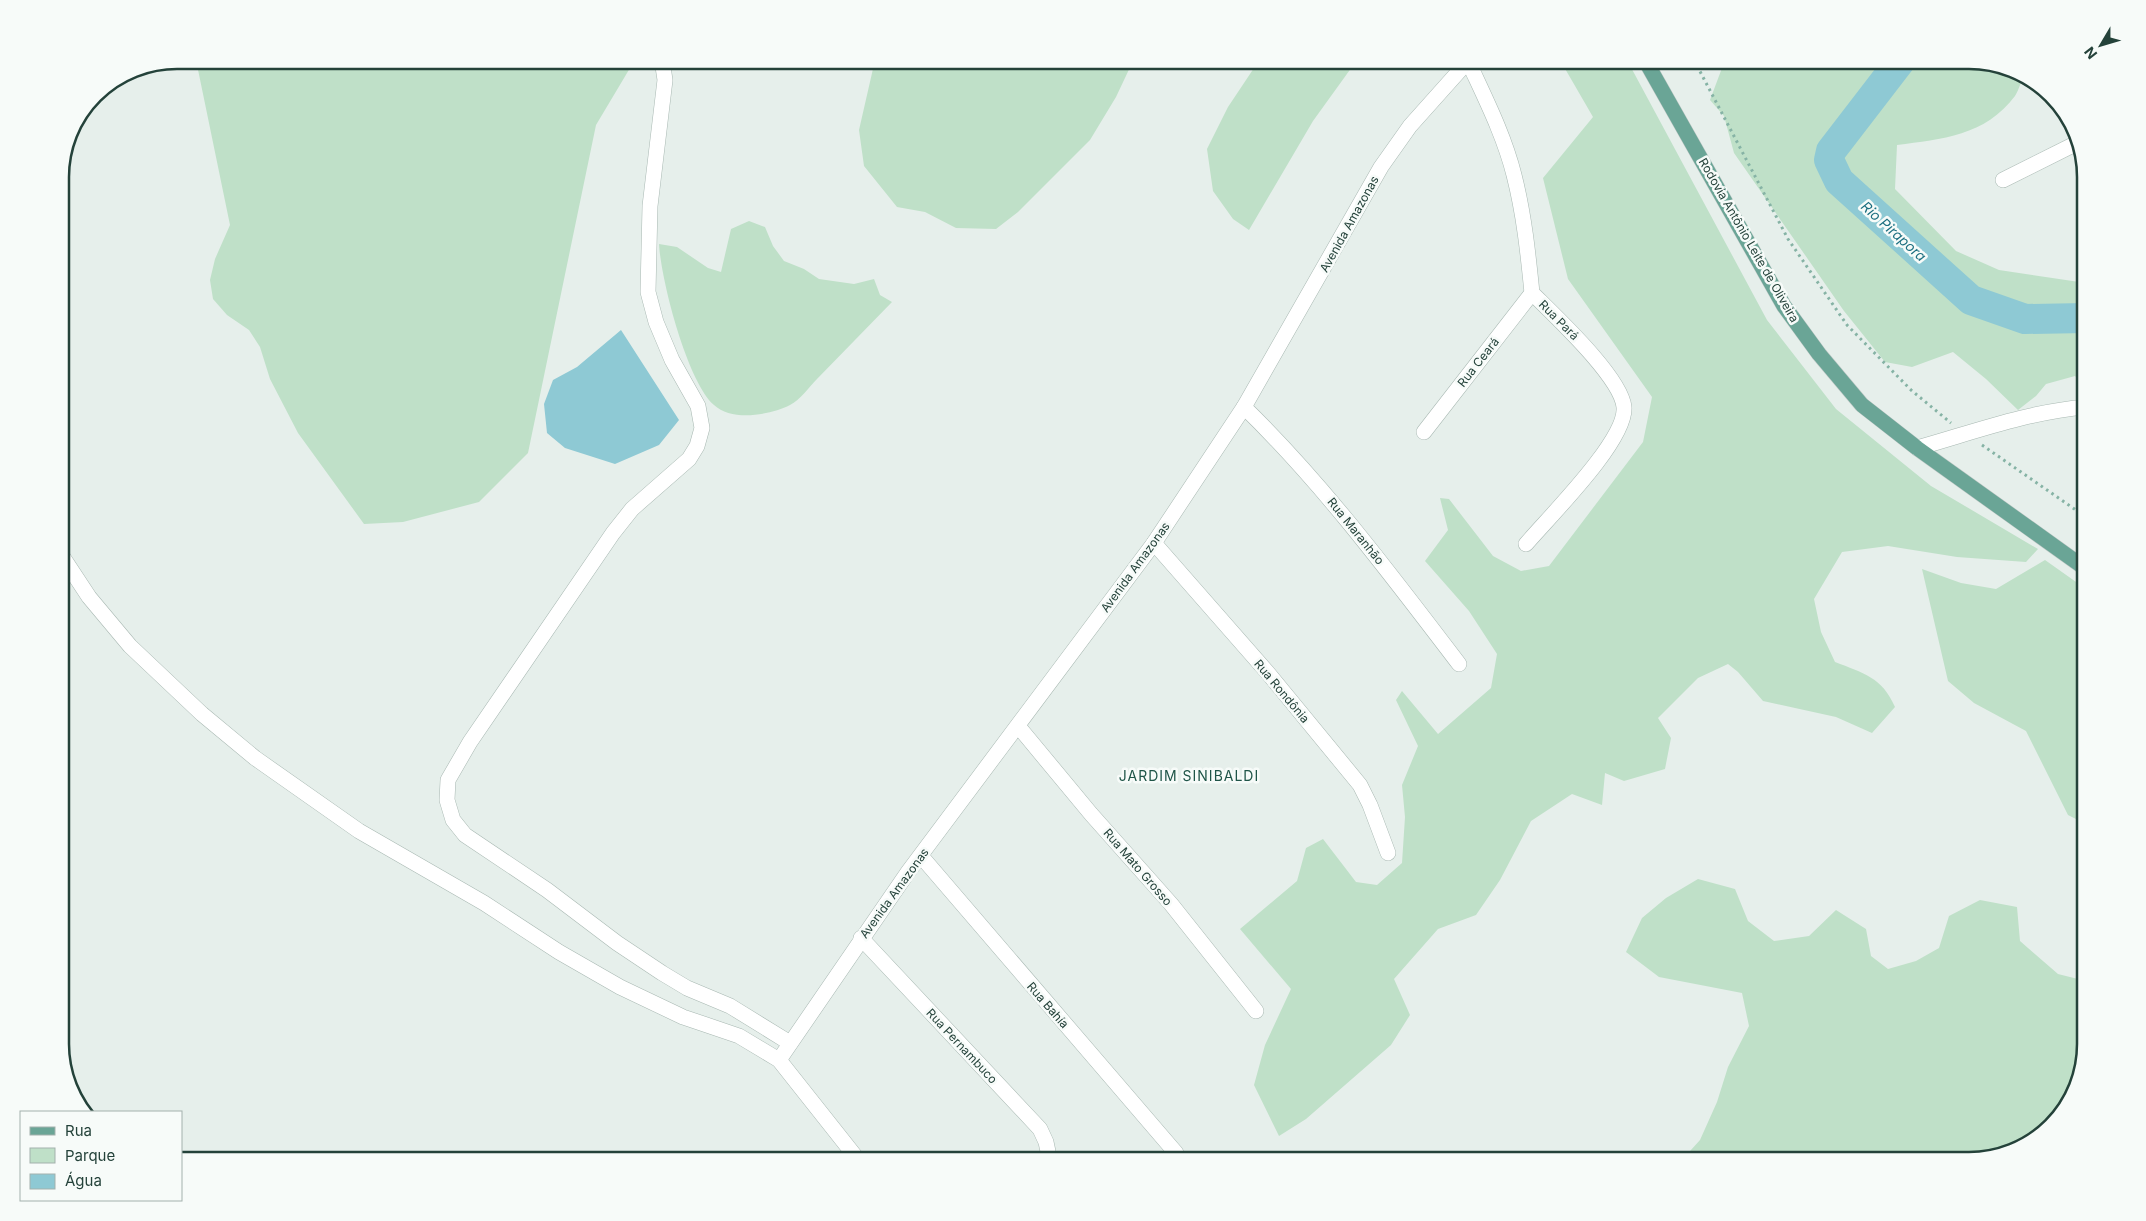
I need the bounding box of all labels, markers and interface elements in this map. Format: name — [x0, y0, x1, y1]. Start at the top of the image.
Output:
north arrow — [2076, 20, 2126, 70]
text: N — [2080, 44, 2100, 63]
street label: Rodovia Antônio Leite de Oliveira — [1696, 155, 1802, 325]
street label: Avenida Amazonas — [1316, 173, 1382, 275]
water label: Rio Pirapora — [1858, 197, 1930, 265]
street label: Rua Pará — [1536, 297, 1582, 343]
street label: Rua Ceará — [1454, 334, 1502, 390]
street label: Rua Maranhão — [1324, 494, 1388, 568]
street label: Avenida Amazonas — [1097, 519, 1173, 615]
street label: Rua Rondônia — [1251, 656, 1313, 726]
district label: JARDIM SINIBALDI — [1119, 767, 1259, 784]
street label: Rua Mato Grosso — [1100, 825, 1176, 909]
street label: Avenida Amazonas — [856, 845, 932, 941]
street label: Rua Bahía — [1024, 979, 1072, 1031]
street label: Rua Pernambuco — [923, 1005, 1001, 1087]
legend — [20, 1111, 182, 1201]
text: Rua — [65, 1121, 92, 1140]
text: Parque — [65, 1146, 115, 1165]
text: Água — [65, 1171, 102, 1190]

